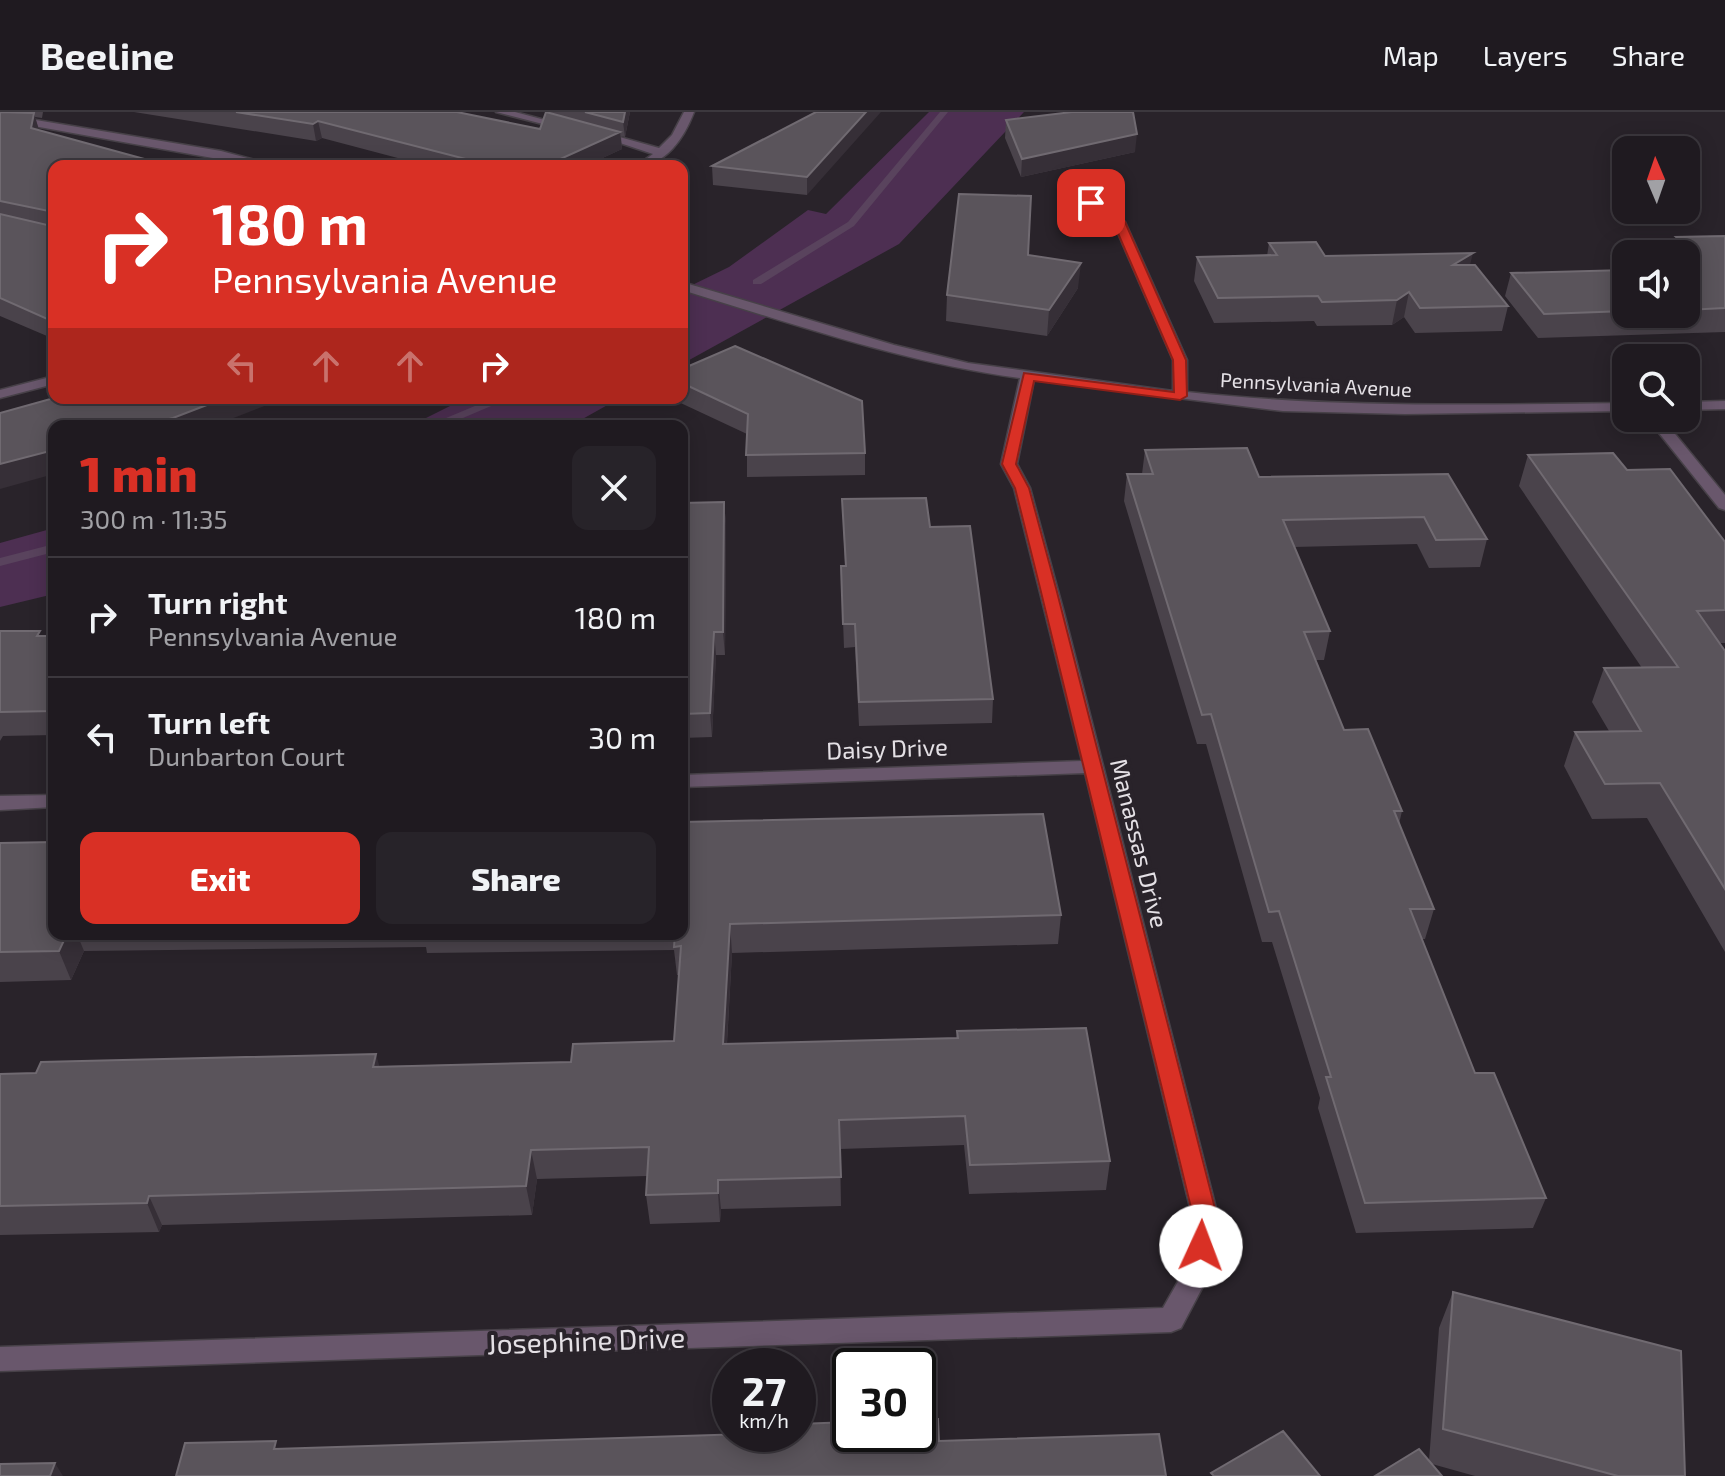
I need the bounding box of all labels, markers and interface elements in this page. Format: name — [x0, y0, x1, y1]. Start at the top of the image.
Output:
text: Beeline — [40, 32, 174, 78]
text: Map — [1383, 38, 1439, 72]
text: Layers — [1483, 38, 1568, 72]
text: Share — [1612, 38, 1685, 72]
north arrow — [1612, 136, 1700, 224]
map controls — [1612, 136, 1700, 432]
pin — [1057, 169, 1125, 237]
icon: arrive — [1069, 181, 1113, 225]
text: 180 m — [212, 189, 368, 256]
icon: right — [80, 192, 184, 296]
button: sound — [1612, 240, 1700, 328]
text: Pennsylvania Avenue — [212, 257, 557, 300]
icon: left — [220, 344, 264, 388]
icon: ahead — [304, 344, 348, 388]
icon: ahead — [388, 344, 432, 388]
icon: right — [472, 344, 516, 388]
button: search — [1612, 344, 1700, 432]
street label: Pennsylvania Avenue — [1220, 367, 1412, 401]
text: 1 min — [80, 444, 198, 502]
button: close — [572, 446, 656, 530]
text: 300 m · 11:35 — [80, 503, 227, 534]
text: Turn right — [148, 584, 288, 620]
icon: right — [80, 595, 124, 639]
text: 180 m — [575, 599, 656, 635]
text: Pennsylvania Avenue — [148, 620, 397, 651]
text: Turn left — [148, 704, 270, 740]
icon: left — [80, 715, 124, 759]
text: 30 m — [588, 719, 656, 755]
street label: Daisy Drive — [826, 731, 948, 765]
text: Dunbarton Court — [148, 740, 345, 771]
street label: Manassas Drive — [1105, 755, 1175, 931]
button: Exit — [80, 832, 360, 924]
button: Share — [376, 832, 656, 924]
position arrow — [1159, 1204, 1243, 1288]
street label: Josephine Drive — [486, 1320, 686, 1360]
speed limit sign: 30 — [832, 1348, 936, 1452]
text: 27 — [742, 1366, 786, 1414]
text: km/h — [739, 1408, 789, 1432]

